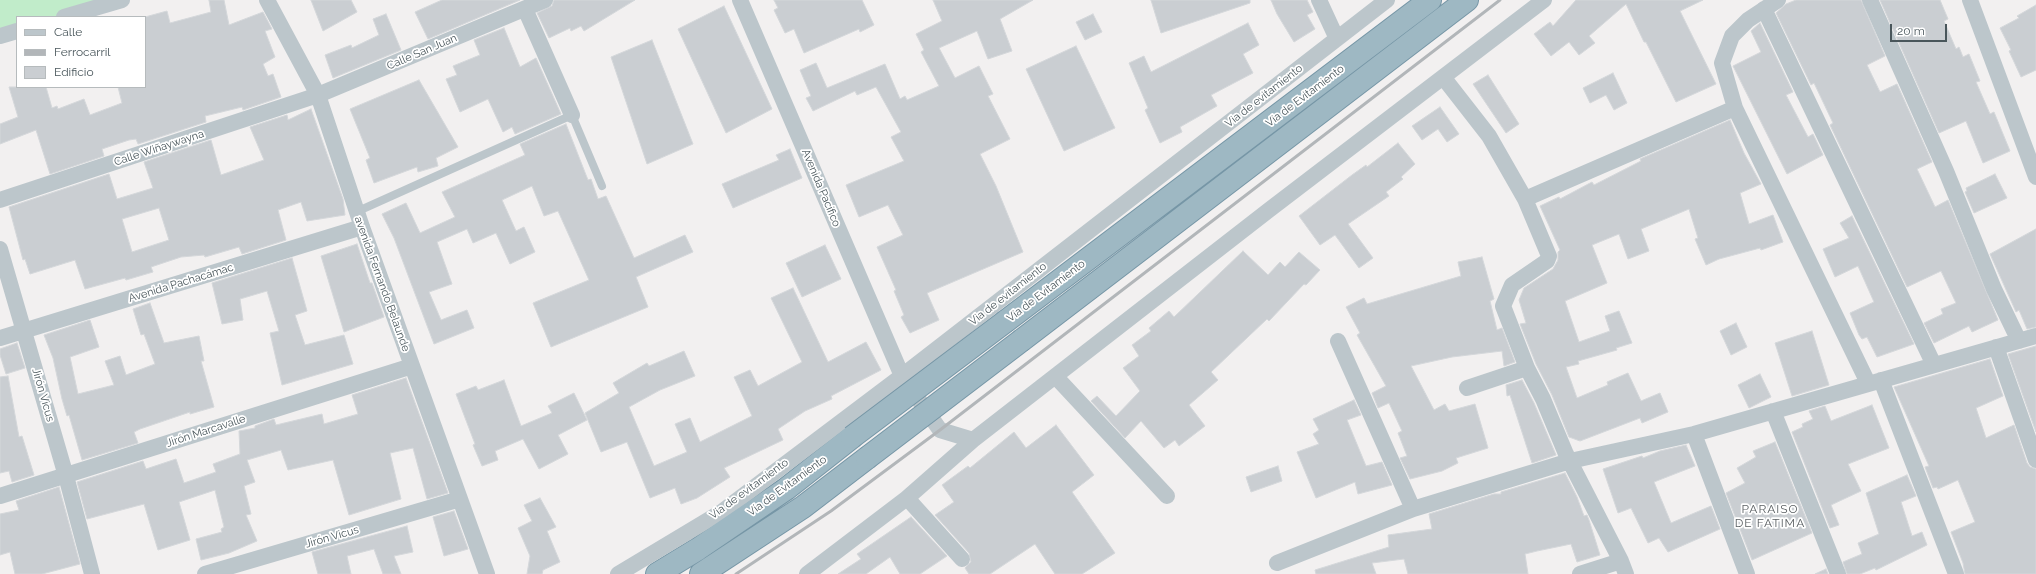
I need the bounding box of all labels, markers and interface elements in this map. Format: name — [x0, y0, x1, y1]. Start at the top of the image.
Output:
legend — [16, 16, 146, 88]
scale bar — [1892, 16, 1949, 42]
text: 20 m — [1897, 24, 1925, 38]
text: Calle — [54, 25, 82, 39]
street label: Calle San Juan — [385, 31, 459, 73]
text: Ferrocarril — [54, 45, 111, 59]
street label: Via de evitamiento — [1223, 62, 1305, 130]
street label: Vía de Evitamiento — [1263, 62, 1347, 130]
text: Edificio — [54, 65, 94, 79]
street label: Calle Wiñaywayna — [112, 127, 206, 169]
street label: Avenida Pacífico — [799, 147, 843, 229]
street label: avenida Fernando Belaunde — [351, 215, 413, 353]
street label: Vía de Evitamiento — [1004, 257, 1088, 325]
street label: Via de evitamiento — [967, 260, 1049, 328]
street label: Avenida Pachacámac — [127, 261, 235, 305]
street label: Jirón Vicus — [29, 367, 57, 423]
street label: Jirón Marcavalle — [165, 412, 247, 450]
street label: Vía de Evitamiento — [745, 453, 829, 519]
street label: Via de evitamiento — [707, 456, 791, 522]
district label: PARAISO DE FATIMA — [1735, 502, 1805, 530]
street label: Jirón Vicus — [304, 523, 360, 551]

